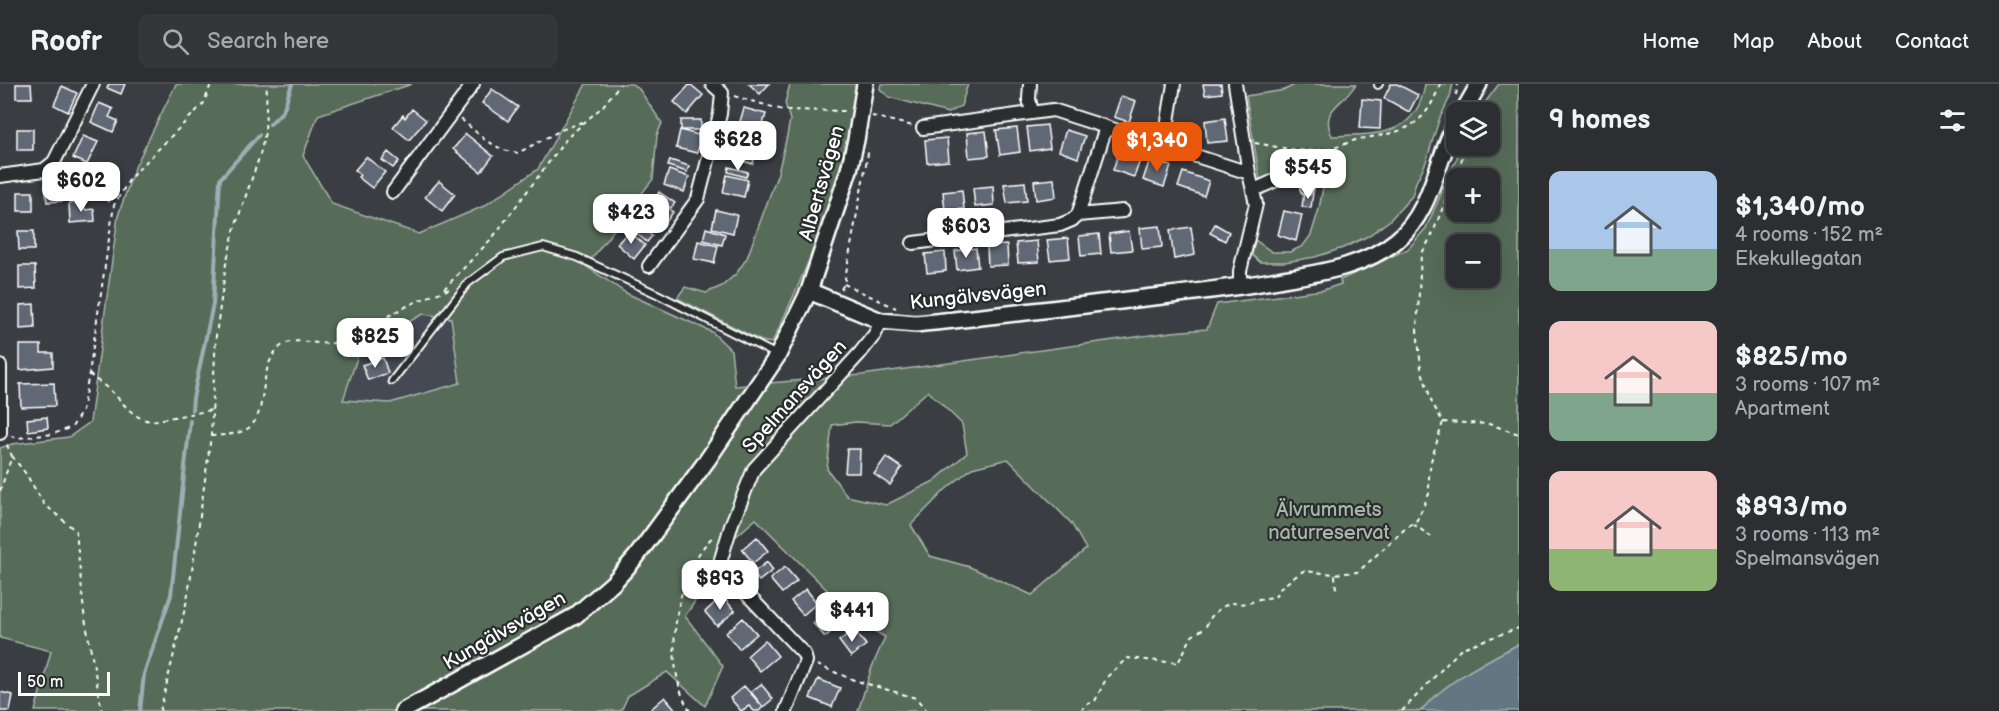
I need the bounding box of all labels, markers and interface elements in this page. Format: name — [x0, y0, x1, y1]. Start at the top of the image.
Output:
search box — [138, 14, 558, 68]
text: Roofr — [30, 25, 102, 58]
icon: search — [159, 25, 192, 58]
text: Search here — [207, 28, 329, 55]
text: Home — [1642, 29, 1699, 54]
text: Map — [1732, 29, 1774, 54]
text: About — [1807, 29, 1862, 54]
text: Contact — [1895, 29, 1969, 54]
map controls — [1446, 102, 1500, 288]
button: layers — [1446, 102, 1500, 156]
icon: filters — [1936, 104, 1969, 137]
text: 9 homes — [1549, 105, 1650, 136]
pin: $628 — [702, 121, 774, 172]
pin: $1,340 — [1108, 122, 1206, 173]
street label: Albertsvägen — [794, 123, 850, 244]
text: $628 — [713, 128, 763, 152]
text: $1,340 — [1126, 129, 1188, 153]
pin: $545 — [1272, 149, 1344, 200]
text: $545 — [1284, 156, 1332, 180]
pin: $602 — [45, 162, 117, 213]
button: + — [1446, 168, 1500, 222]
text: $602 — [56, 169, 106, 193]
text: $1,340/mo — [1735, 192, 1865, 223]
pin: $423 — [595, 194, 667, 245]
icon: home — [1597, 195, 1669, 267]
text: $423 — [607, 201, 655, 225]
pin: $603 — [930, 208, 1002, 259]
text: $603 — [941, 215, 991, 239]
text: 4 rooms · 152 m² — [1735, 223, 1883, 247]
button: − — [1446, 234, 1500, 288]
text: Ekekullegatan — [1735, 247, 1862, 271]
street label: Kungälvsvägen — [909, 277, 1048, 315]
pin: $825 — [339, 318, 411, 369]
text: $825 — [351, 325, 399, 349]
street label: Spelmansvägen — [737, 335, 852, 458]
text: $825/mo — [1735, 342, 1848, 373]
icon: home — [1597, 345, 1669, 417]
text: 3 rooms · 107 m² — [1735, 373, 1880, 397]
text: Apartment — [1735, 397, 1830, 421]
text: $893/mo — [1735, 492, 1847, 523]
icon: home — [1597, 495, 1669, 567]
park label: Älvrummets naturreservat — [1268, 498, 1390, 545]
text: 3 rooms · 113 m² — [1735, 523, 1880, 547]
text: Spelmansvägen — [1735, 547, 1879, 571]
pin: $893 — [684, 560, 756, 611]
text: $893 — [696, 567, 744, 591]
street label: Kungälvsvägen — [439, 586, 570, 676]
pin: $441 — [816, 592, 888, 643]
text: $441 — [830, 599, 874, 623]
scale bar — [18, 669, 110, 696]
text: 50 m — [27, 673, 63, 692]

